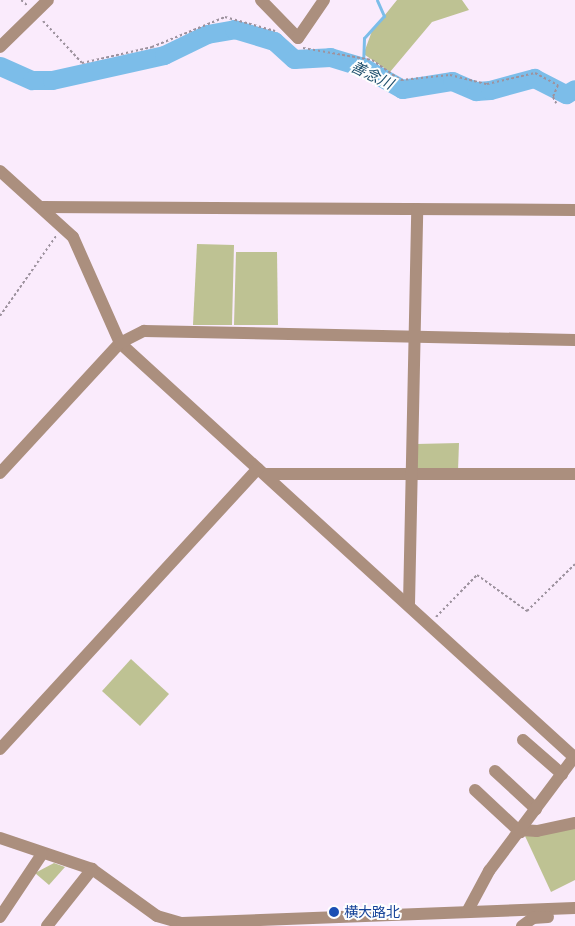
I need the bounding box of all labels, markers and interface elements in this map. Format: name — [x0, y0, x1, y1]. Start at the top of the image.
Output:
water label: 善念川 — [348, 57, 396, 93]
place label: 横大路北 — [344, 904, 400, 920]
marker: 横大路北 — [328, 906, 340, 918]

